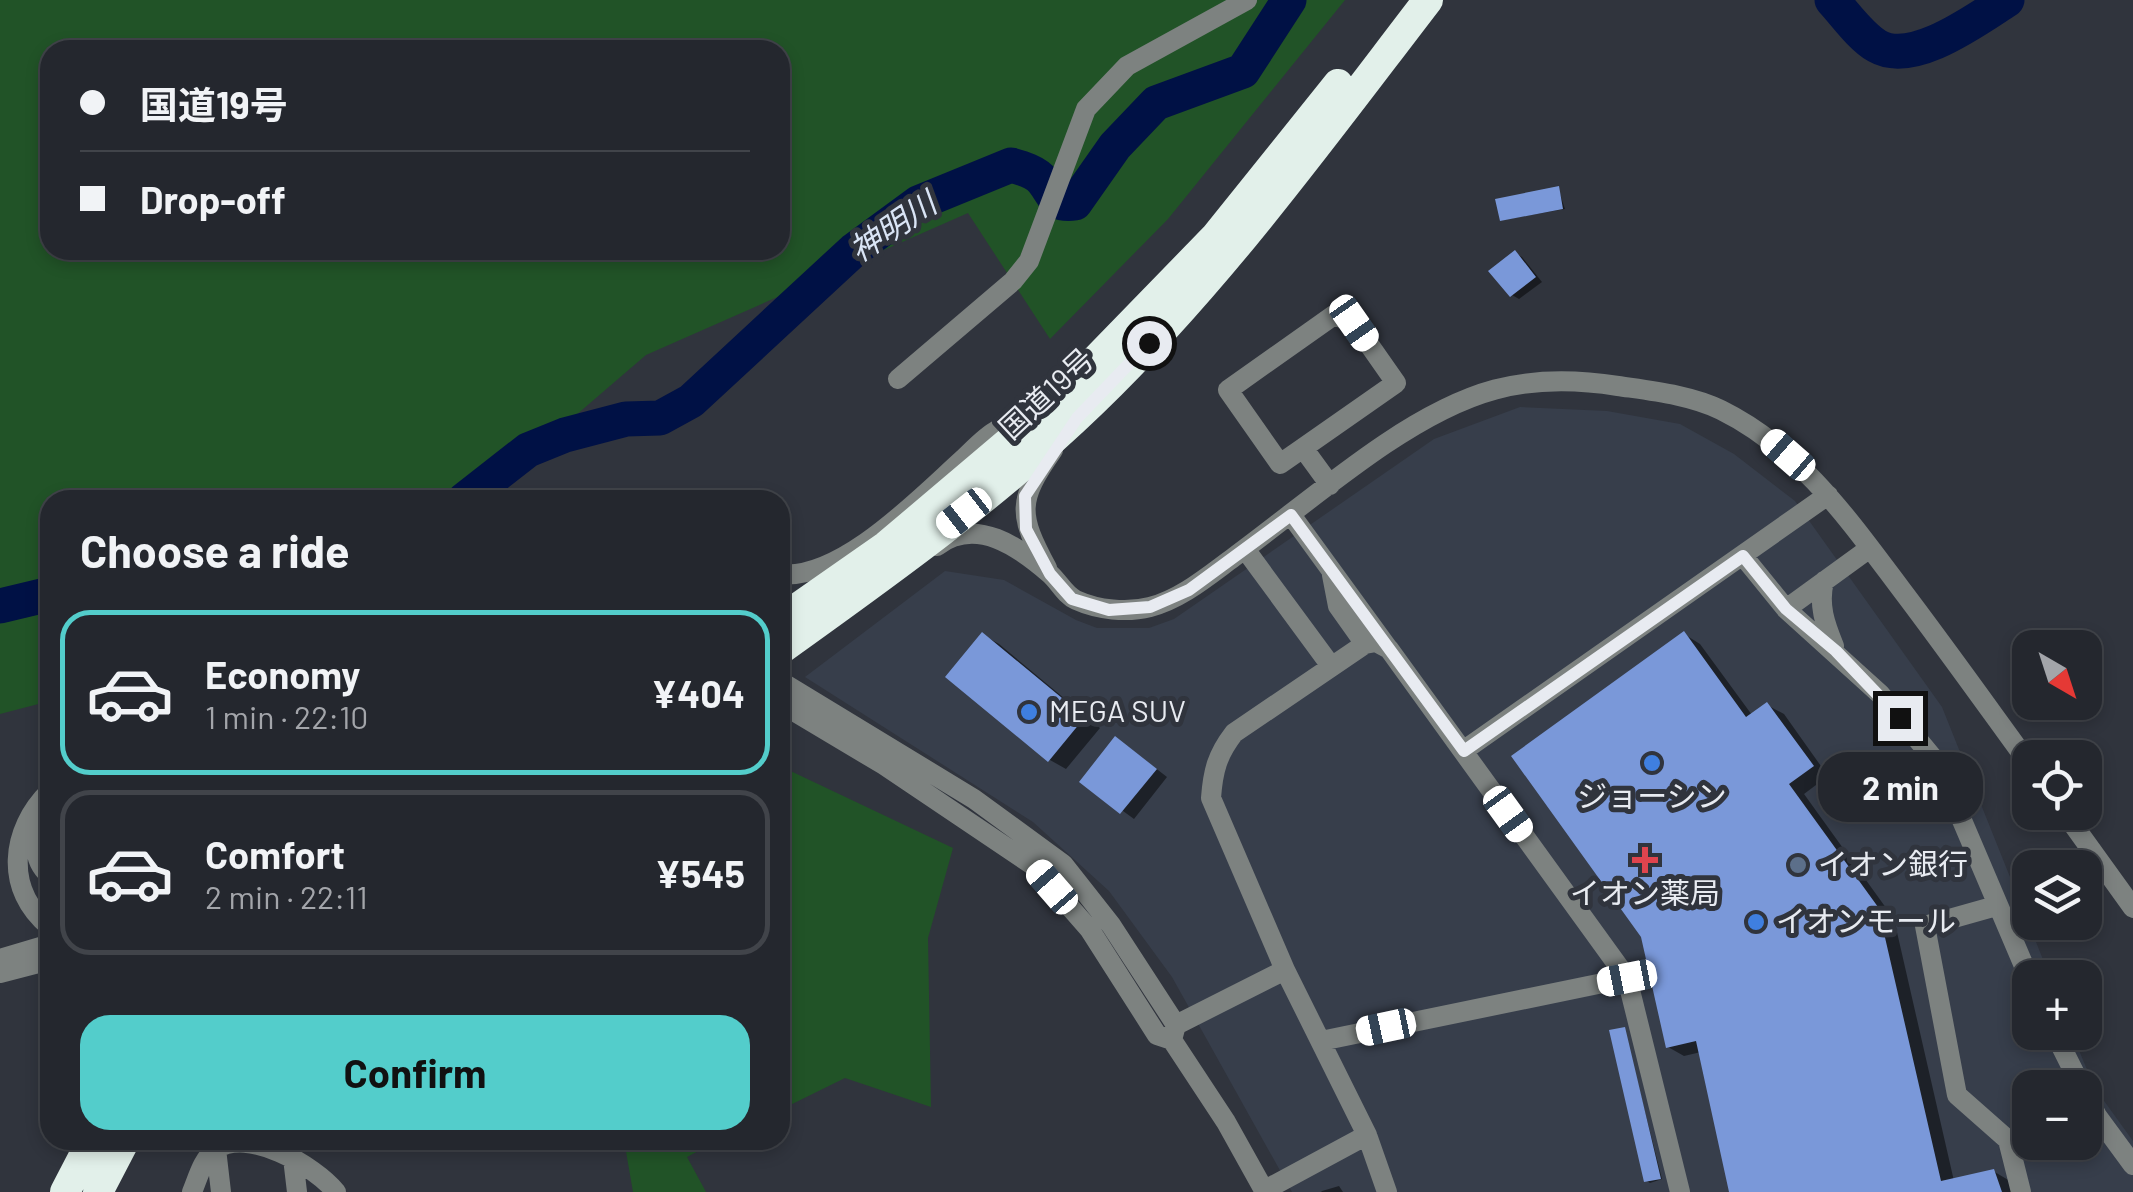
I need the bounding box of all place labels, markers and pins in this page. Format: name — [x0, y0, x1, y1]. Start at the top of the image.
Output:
place label: MEGA SUV — [1049, 692, 1186, 728]
marker: MEGA SUV — [1018, 701, 1040, 723]
marker: ジョーシン — [1641, 752, 1663, 774]
place label: ジョーシン — [1577, 777, 1727, 813]
place label: イオン銀行 — [1818, 845, 1968, 881]
marker: イオン薬局 — [1634, 849, 1656, 871]
marker: イオン銀行 — [1787, 854, 1809, 876]
place label: イオン薬局 — [1570, 874, 1720, 910]
place label: イオンモール — [1776, 902, 1956, 938]
marker: イオンモール — [1745, 911, 1767, 933]

